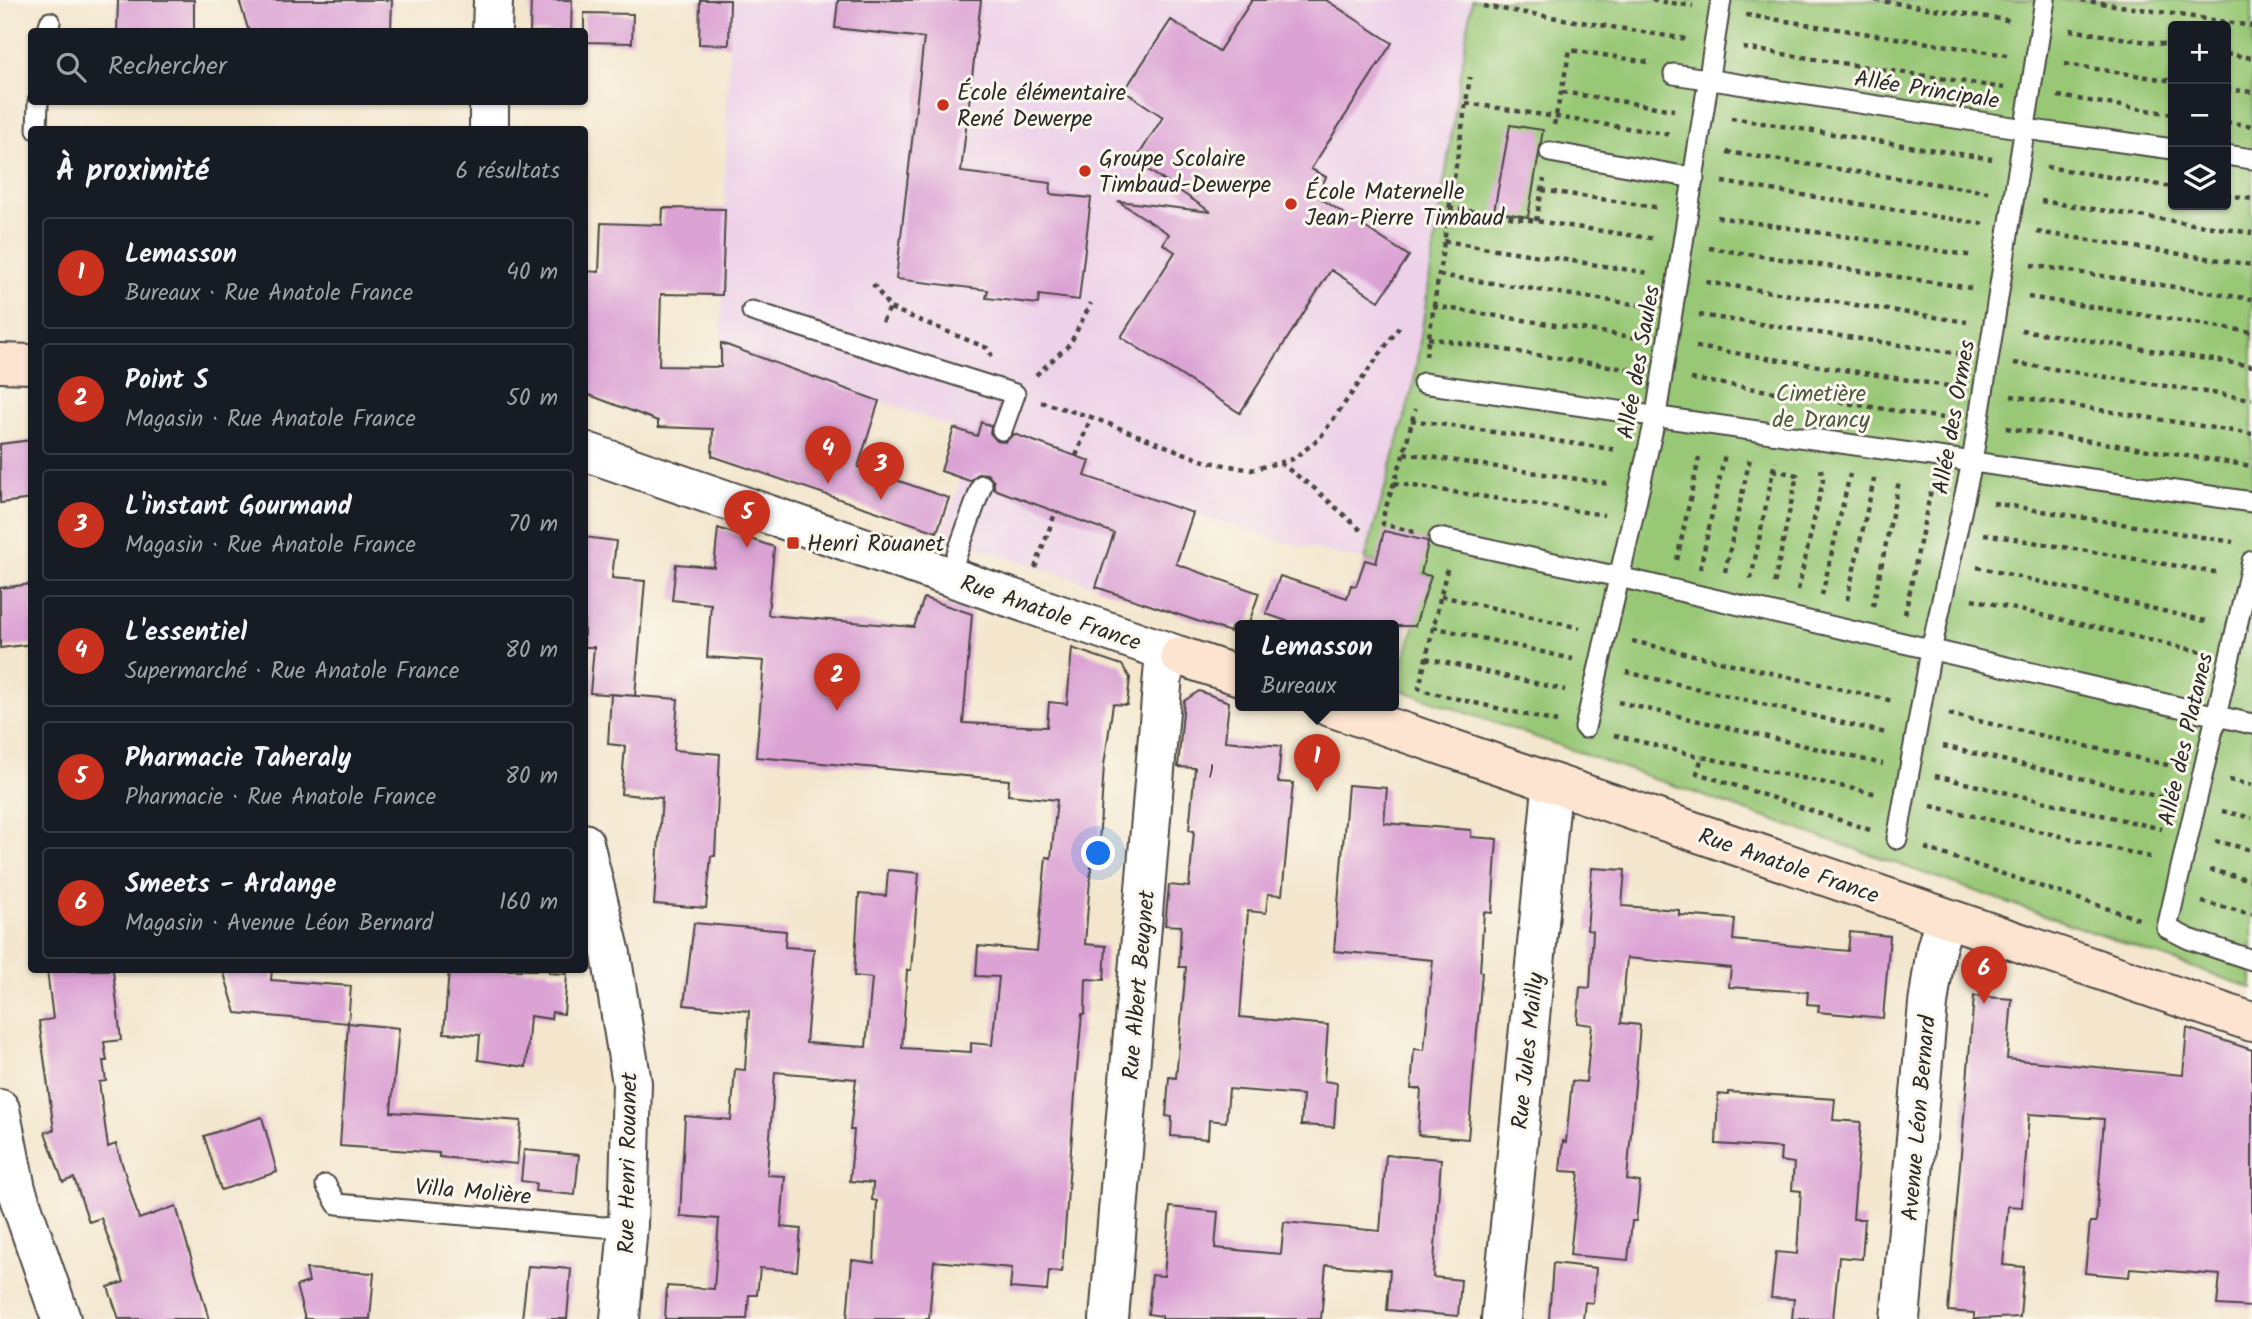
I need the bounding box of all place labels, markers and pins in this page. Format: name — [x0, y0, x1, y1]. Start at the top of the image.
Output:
place label: École élémentaire René Dewerpe — [957, 76, 1126, 138]
marker: École élémentaire René Dewerpe — [935, 97, 951, 113]
place label: Groupe Scolaire Timbaud-Dewerpe — [1099, 142, 1271, 204]
marker: Groupe Scolaire Timbaud-Dewerpe — [1077, 163, 1093, 179]
place label: École Maternelle Jean-Pierre Timbaud — [1305, 175, 1505, 237]
marker: École Maternelle Jean-Pierre Timbaud — [1283, 196, 1299, 212]
pin: 4 — [805, 426, 851, 484]
pin: 3 — [858, 442, 904, 500]
pin: 5 — [724, 490, 770, 548]
place label: Henri Rouanet — [807, 527, 946, 563]
marker: Henri Rouanet — [785, 535, 801, 551]
pin: 2 — [814, 653, 860, 711]
pin: 1 — [1294, 734, 1340, 792]
pin: 6 — [1961, 946, 2007, 1004]

